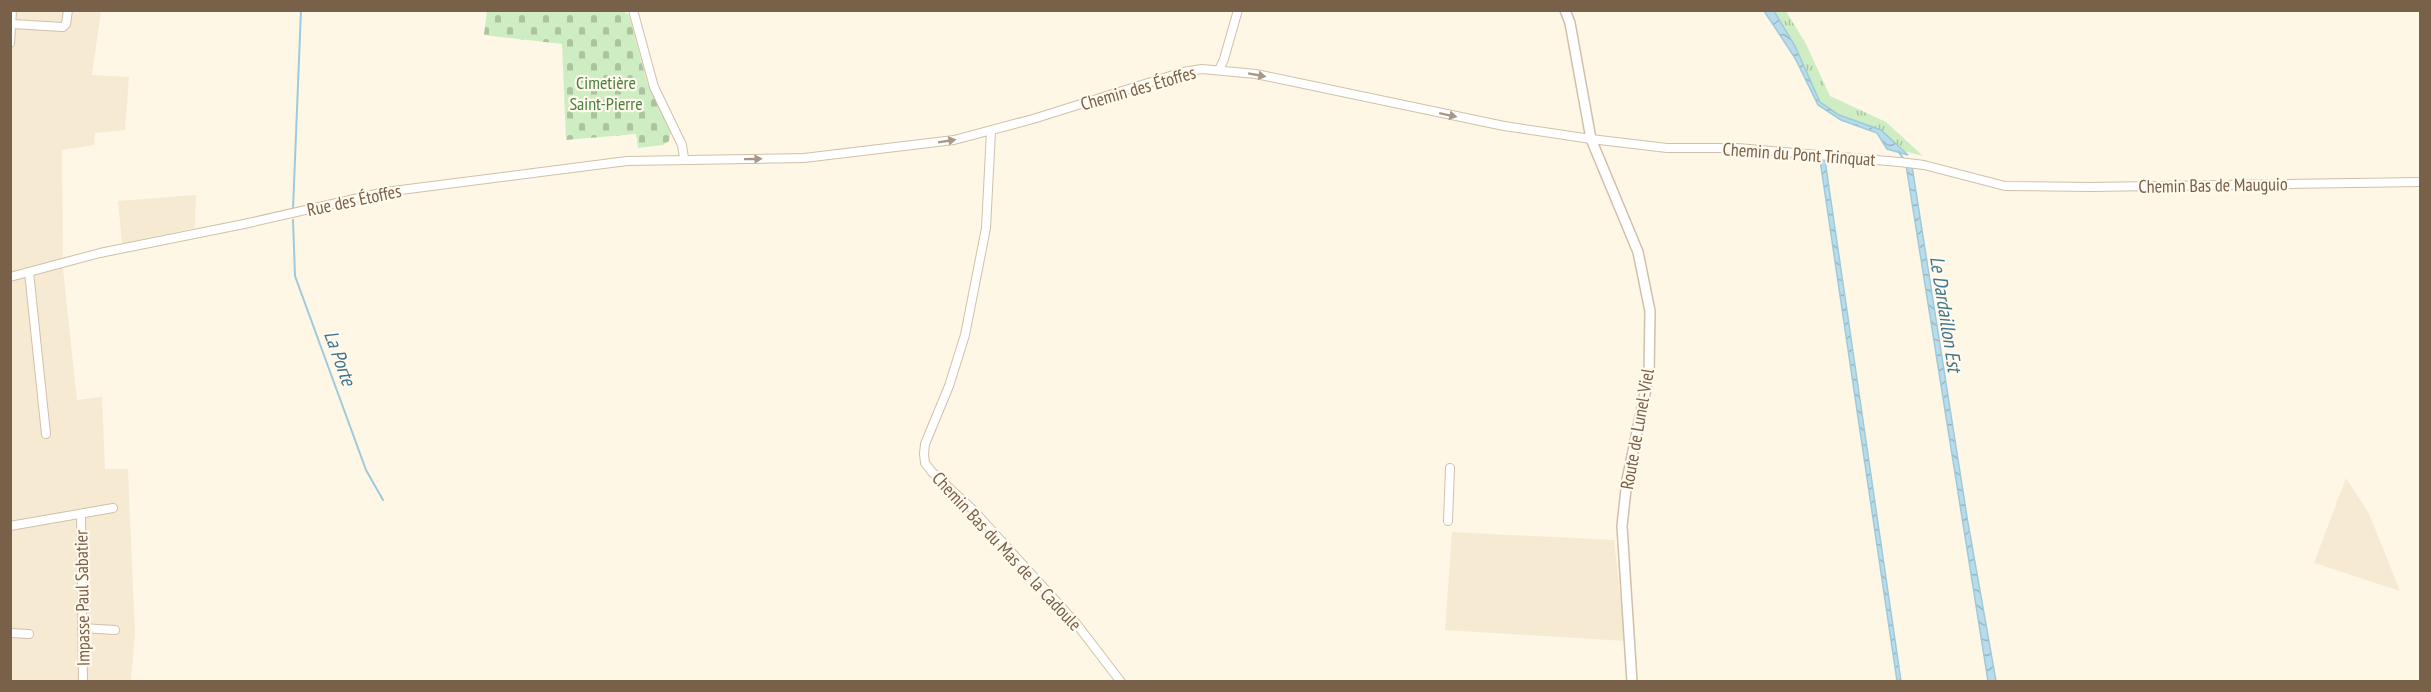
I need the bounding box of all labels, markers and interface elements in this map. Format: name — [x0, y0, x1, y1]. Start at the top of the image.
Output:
street label: Chemin des Étoffes — [1078, 61, 1198, 115]
park label: Cimetière Saint-Pierre — [569, 71, 643, 115]
one-way arrow — [1248, 71, 1267, 80]
one-way arrow — [1439, 111, 1458, 120]
one-way arrow — [937, 136, 956, 145]
street label: Chemin du Pont Trinquat — [1722, 137, 1876, 171]
one-way arrow — [743, 154, 762, 164]
street label: Chemin Bas de Mauguio — [2138, 172, 2288, 198]
street label: Rue des Étoffes — [305, 179, 403, 221]
water label: Le Dardaillon Est — [1924, 254, 1968, 376]
water label: La Porte — [318, 327, 363, 391]
street label: Route de Lunel-Viel — [1615, 366, 1659, 491]
street label: Chemin Bas du Mas de la Cadoule — [927, 467, 1087, 635]
street label: Impasse Paul Sabatier — [69, 530, 95, 666]

